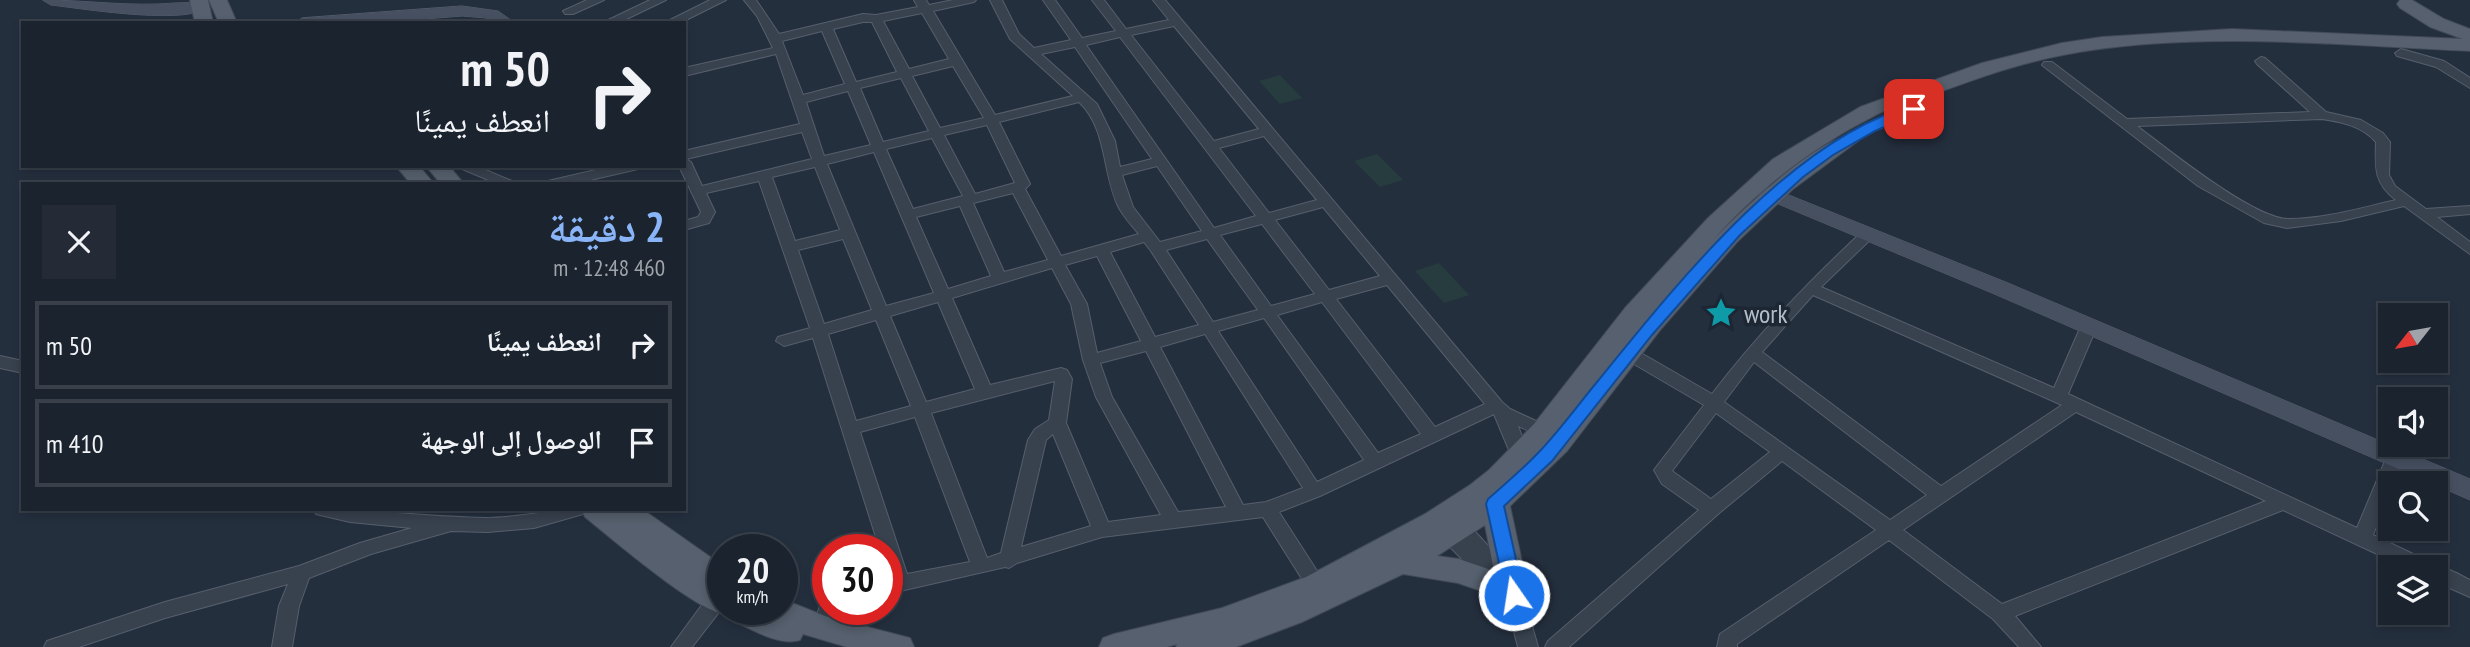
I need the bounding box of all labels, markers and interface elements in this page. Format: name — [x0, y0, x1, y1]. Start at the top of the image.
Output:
text: 50 m — [461, 36, 550, 100]
icon: right — [574, 49, 665, 140]
pin — [1884, 79, 1944, 139]
icon: arrive — [1895, 90, 1933, 128]
text: انعطف يمينًا — [414, 99, 550, 141]
text: 2 دقيقة — [548, 199, 665, 254]
button: close — [42, 205, 116, 279]
text: 460 m · 12:48 — [553, 253, 665, 282]
place icon: work — [1704, 296, 1738, 330]
place label: work — [1744, 297, 1788, 330]
north arrow — [2378, 303, 2448, 373]
map controls — [2378, 303, 2448, 625]
text: انعطف يمينًا — [486, 325, 602, 358]
icon: right — [623, 326, 661, 364]
text: 50 m — [46, 329, 92, 362]
button: sound — [2378, 387, 2448, 457]
text: الوصول إلى الوجهة — [420, 423, 602, 456]
icon: arrive — [623, 424, 661, 462]
text: 410 m — [46, 427, 104, 460]
button: search — [2378, 471, 2448, 541]
speed limit sign: 30 — [812, 534, 903, 625]
text: 20 — [736, 547, 769, 593]
button: layers — [2378, 555, 2448, 625]
position arrow — [1477, 558, 1551, 632]
text: km/h — [737, 585, 768, 608]

